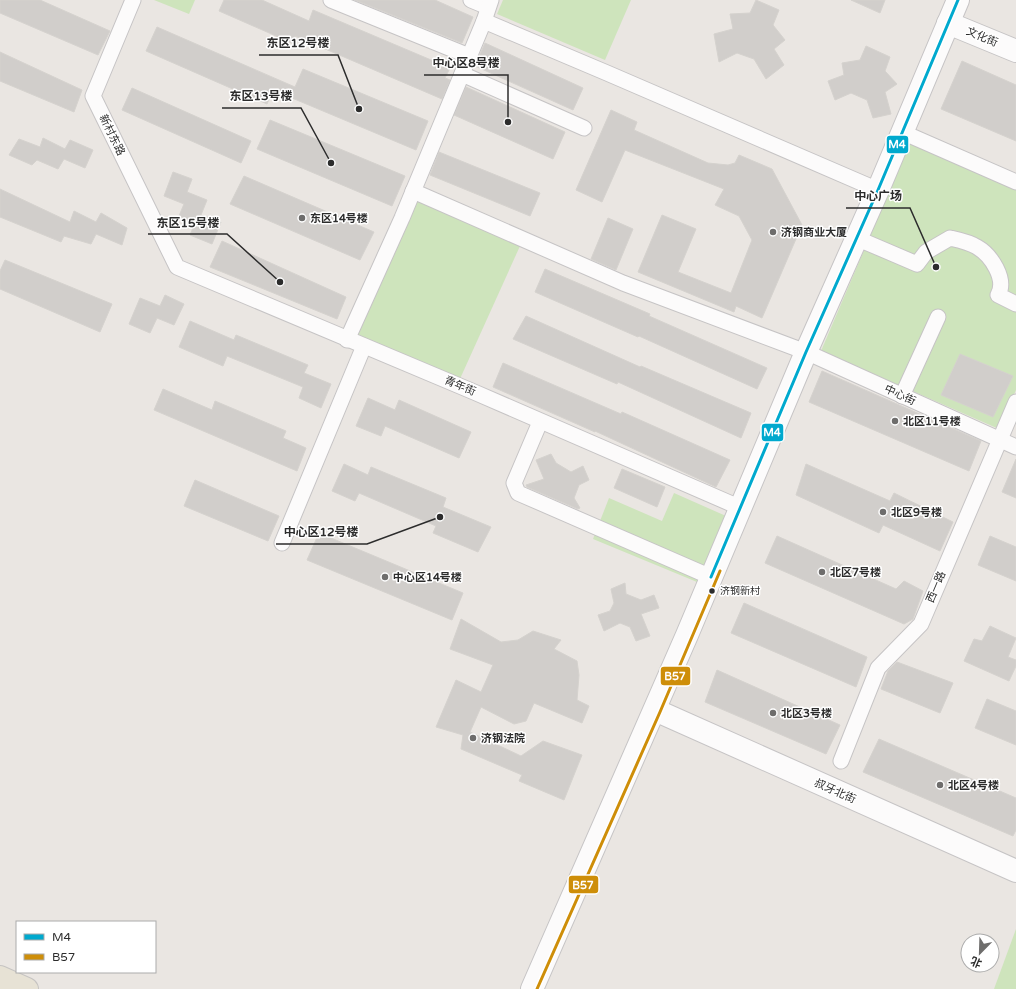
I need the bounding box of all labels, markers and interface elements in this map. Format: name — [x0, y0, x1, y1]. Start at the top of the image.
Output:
street label: 文化街 — [964, 25, 1000, 49]
callout: 东区12号楼 — [259, 31, 338, 55]
text: 东区12号楼 — [266, 36, 330, 50]
callout: 中心区8号楼 — [424, 51, 508, 75]
text: 中心区8号楼 — [432, 56, 500, 70]
callout: 东区13号楼 — [222, 84, 301, 108]
text: 东区13号楼 — [229, 89, 293, 103]
street label: 新村东路 — [97, 112, 127, 158]
line badge: M4 — [886, 135, 909, 154]
text: M4 — [888, 138, 906, 151]
callout: 中心广场 — [846, 184, 910, 208]
text: 中心广场 — [854, 189, 902, 203]
callout: 东区15号楼 — [148, 210, 227, 234]
place label: 东区14号楼 — [310, 212, 368, 225]
marker: 东区14号楼 — [297, 213, 307, 223]
text: 东区15号楼 — [156, 216, 220, 230]
place label: 济钢商业大厦 — [781, 226, 847, 239]
marker: 济钢商业大厦 — [768, 227, 778, 237]
street label: 青年街 — [442, 374, 478, 398]
street label: 中心街 — [882, 382, 918, 408]
place label: 北区11号楼 — [903, 415, 961, 428]
marker: 北区11号楼 — [890, 416, 900, 426]
line badge: M4 — [761, 423, 784, 442]
text: M4 — [763, 426, 781, 439]
place label: 北区9号楼 — [891, 506, 942, 519]
marker: 北区9号楼 — [878, 507, 888, 517]
callout: 中心区12号楼 — [276, 520, 367, 544]
text: 中心区12号楼 — [283, 525, 359, 539]
place label: 北区7号楼 — [830, 566, 881, 579]
marker: 北区7号楼 — [817, 567, 827, 577]
street label: 西一路 — [924, 569, 948, 605]
place label: 中心区14号楼 — [393, 571, 462, 584]
marker: 中心区14号楼 — [380, 572, 390, 582]
place label: 济钢新村 — [720, 585, 760, 597]
marker: 济钢新村 — [707, 586, 717, 596]
line badge: B57 — [660, 666, 691, 686]
text: B57 — [664, 670, 686, 683]
place label: 北区3号楼 — [781, 707, 832, 720]
marker: 北区3号楼 — [768, 708, 778, 718]
place label: 济钢法院 — [481, 732, 525, 745]
marker: 济钢法院 — [468, 733, 478, 743]
street label: 叔牙北街 — [812, 776, 858, 806]
place label: 北区4号楼 — [948, 779, 999, 792]
marker: 北区4号楼 — [935, 780, 945, 790]
line badge: B57 — [568, 875, 599, 894]
text: B57 — [572, 879, 594, 892]
legend — [16, 921, 156, 973]
text: M4 — [52, 930, 72, 944]
north arrow — [960, 933, 1000, 973]
text: B57 — [52, 950, 75, 964]
text: 北 — [969, 954, 984, 970]

